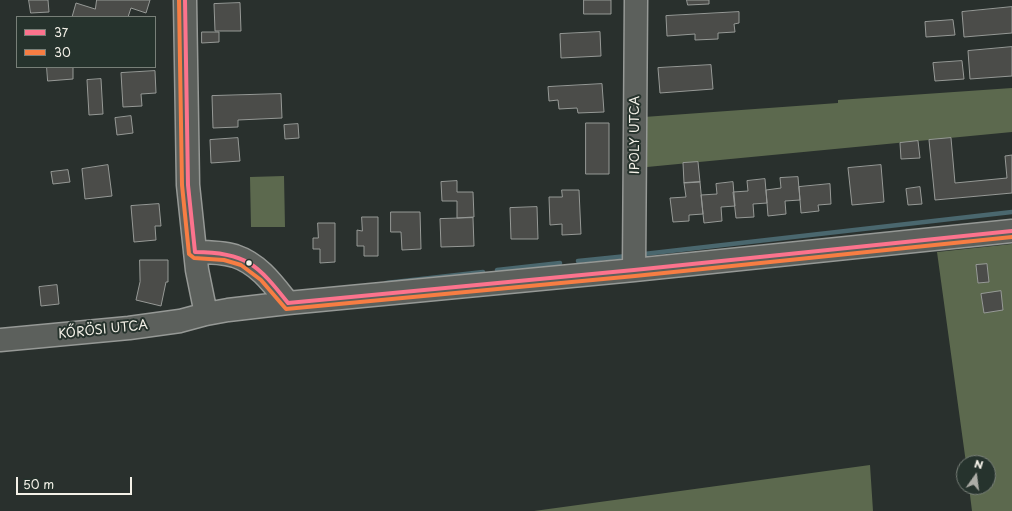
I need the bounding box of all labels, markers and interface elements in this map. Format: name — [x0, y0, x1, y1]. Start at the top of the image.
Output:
legend — [16, 16, 156, 68]
text: 37 — [54, 23, 68, 41]
text: 30 — [54, 43, 71, 61]
street label: IPOLY UTCA — [627, 96, 643, 174]
unlabelled marker — [244, 258, 254, 268]
street label: KŐRÖSI UTCA — [57, 318, 149, 342]
north arrow — [956, 455, 996, 495]
text: N — [972, 455, 985, 473]
scale bar — [18, 469, 134, 495]
text: 50 m — [23, 475, 54, 493]

